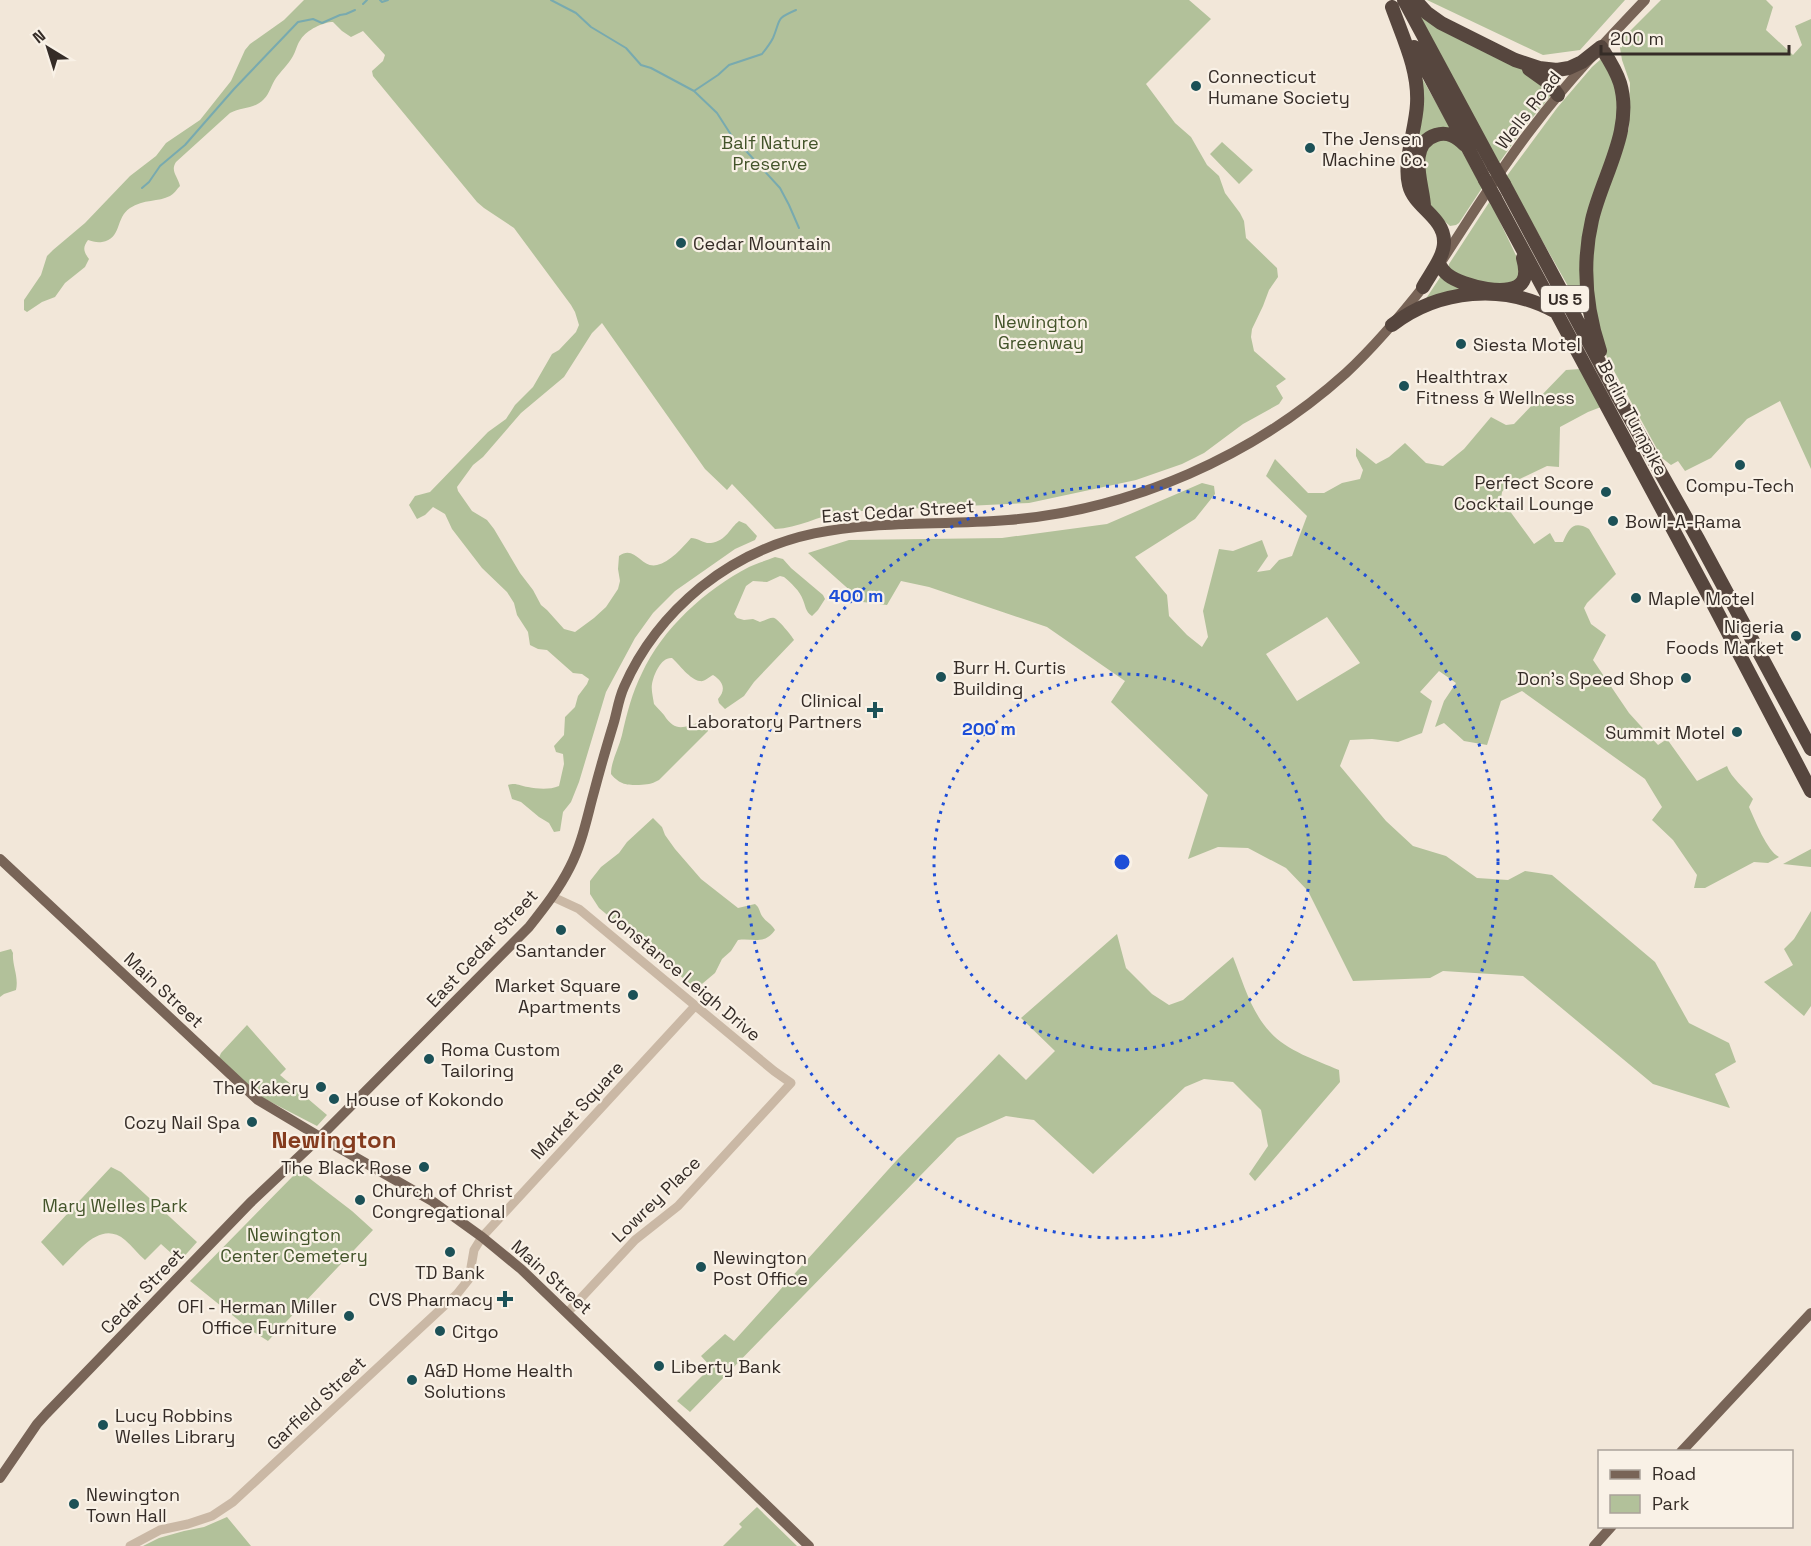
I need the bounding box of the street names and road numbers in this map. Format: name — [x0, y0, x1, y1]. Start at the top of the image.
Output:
street label: Wells Road — [1490, 66, 1566, 154]
road number: US 5 — [1541, 286, 1589, 312]
street label: Berlin Turnpike — [1593, 356, 1673, 480]
street label: East Cedar Street — [821, 494, 975, 528]
street label: East Cedar Street — [421, 884, 543, 1012]
street label: Constance Leigh Drive — [602, 904, 766, 1046]
street label: Main Street — [119, 947, 209, 1033]
street label: Market Square — [526, 1056, 628, 1164]
street label: Lowrey Place — [607, 1151, 705, 1247]
street label: Main Street — [507, 1235, 597, 1319]
street label: Cedar Street — [95, 1243, 189, 1339]
street label: Garfield Street — [262, 1351, 370, 1455]

